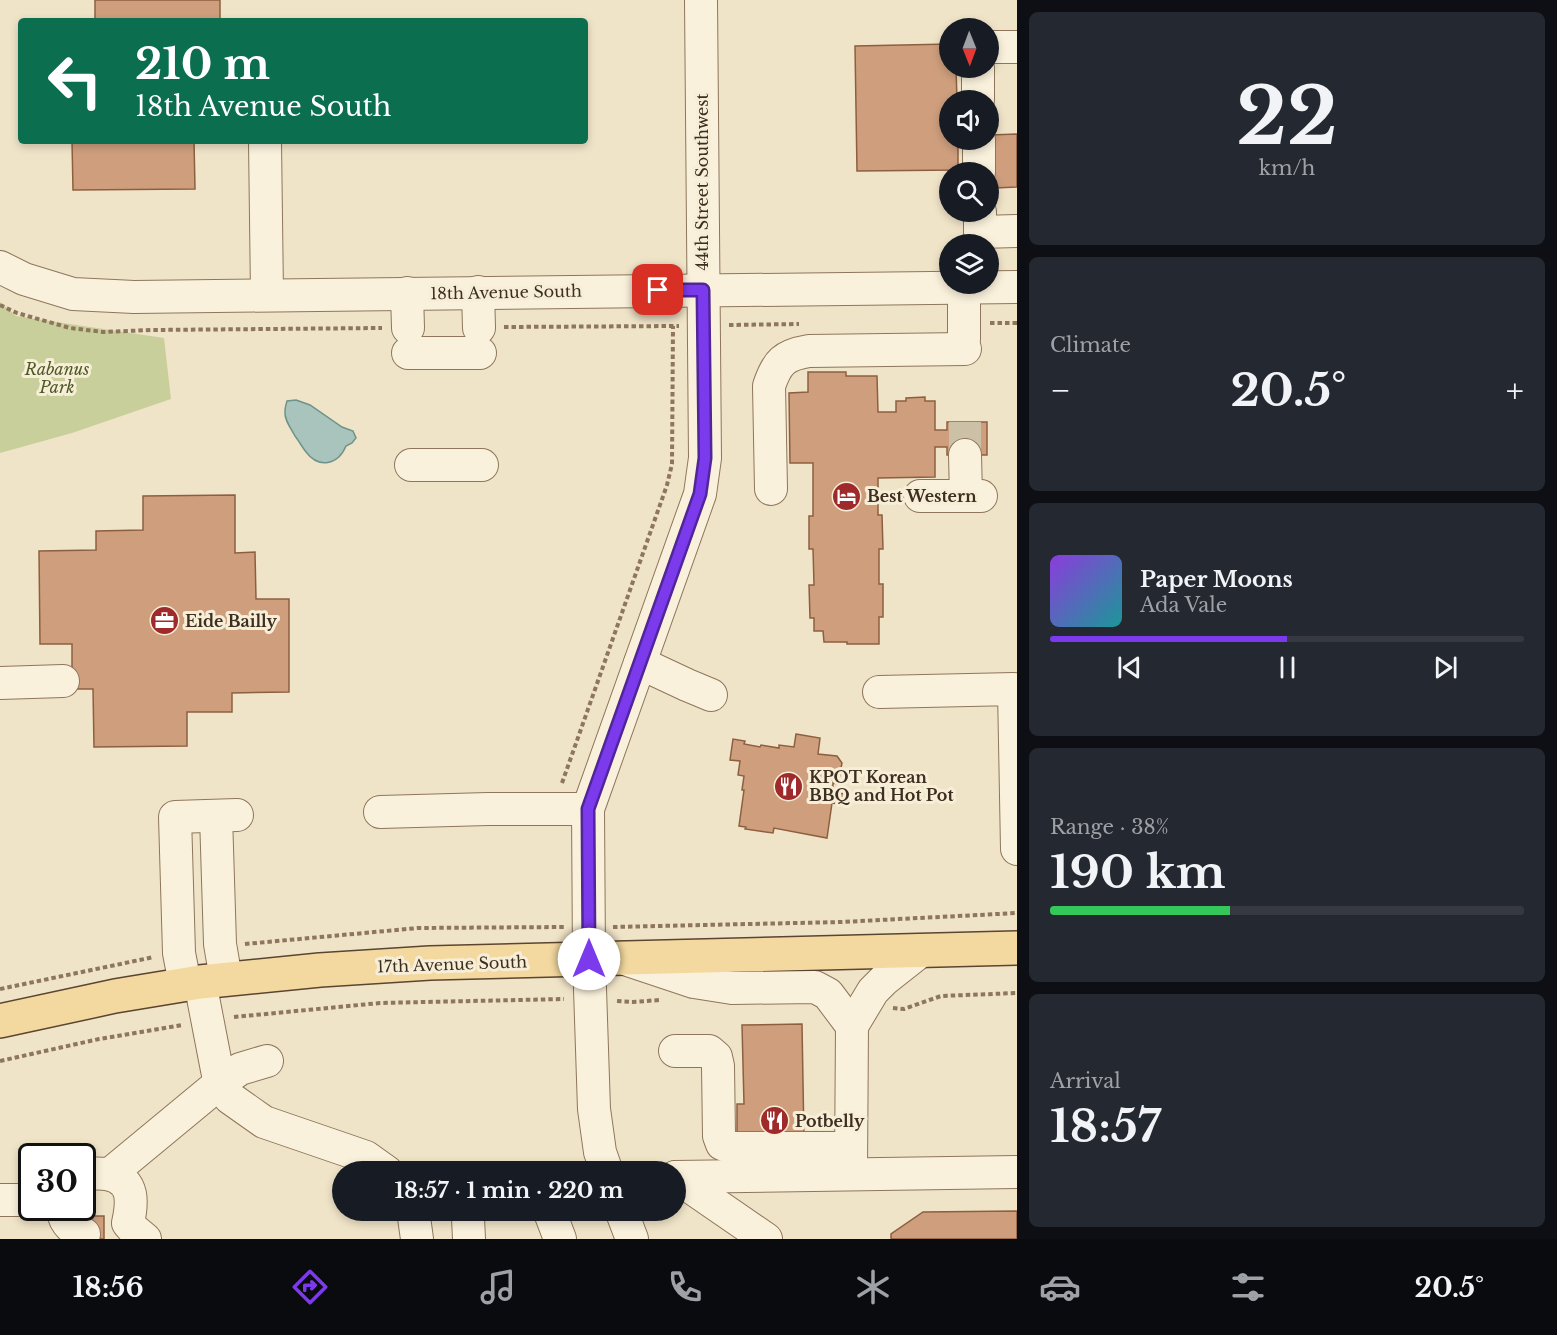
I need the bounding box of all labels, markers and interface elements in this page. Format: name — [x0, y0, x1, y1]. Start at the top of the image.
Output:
north arrow — [939, 18, 999, 78]
map controls — [939, 18, 999, 294]
text: 210 m — [135, 38, 270, 90]
icon: left — [36, 42, 114, 120]
text: 22 — [1236, 68, 1338, 165]
text: 18th Avenue South — [135, 90, 391, 123]
button: sound — [939, 90, 999, 150]
street label: 44th Street Southwest — [692, 93, 712, 271]
text: km/h — [1259, 156, 1315, 180]
button: search — [939, 162, 999, 222]
button: layers — [939, 234, 999, 294]
pin — [632, 264, 683, 315]
icon: arrive — [641, 273, 674, 306]
street label: 18th Avenue South — [430, 281, 582, 303]
text: Climate — [1050, 333, 1131, 357]
park label: Rabanus Park — [24, 359, 89, 397]
text: 20.5° — [1230, 362, 1346, 418]
text: − — [1050, 370, 1071, 411]
text: + — [1506, 370, 1524, 411]
hotel icon: Best Western — [830, 480, 862, 512]
place label: Best Western — [867, 486, 977, 506]
text: Paper Moons — [1140, 566, 1293, 593]
text: Ada Vale — [1140, 593, 1227, 617]
office icon: Eide Bailly — [148, 605, 180, 637]
place label: Eide Bailly — [185, 611, 278, 631]
icon: previous — [1113, 651, 1146, 684]
icon: pause — [1271, 651, 1304, 684]
icon: next — [1429, 651, 1462, 684]
place label: KPOT Korean BBQ and Hot Pot — [809, 767, 954, 805]
restaurant icon: KPOT Korean BBQ and Hot Pot — [772, 770, 804, 802]
text: Range · 38% — [1050, 815, 1169, 839]
text: 190 km — [1050, 844, 1226, 900]
position arrow — [557, 927, 621, 991]
street label: 17th Avenue South — [377, 951, 527, 977]
text: Arrival — [1050, 1069, 1121, 1093]
text: 18:57 — [1050, 1098, 1161, 1154]
restaurant icon: Potbelly — [758, 1105, 790, 1137]
place label: Potbelly — [795, 1111, 865, 1131]
speed limit sign: 30 — [18, 1143, 96, 1221]
text: 18:57 · 1 min · 220 m — [394, 1177, 624, 1204]
icon: directions — [289, 1266, 331, 1308]
icon: music — [477, 1266, 519, 1308]
icon: phone — [664, 1266, 706, 1308]
icon: climate — [852, 1266, 894, 1308]
icon: car — [1039, 1266, 1081, 1308]
icon: filters — [1227, 1266, 1269, 1308]
text: 18:56 — [73, 1271, 144, 1304]
text: 20.5° — [1415, 1271, 1484, 1304]

